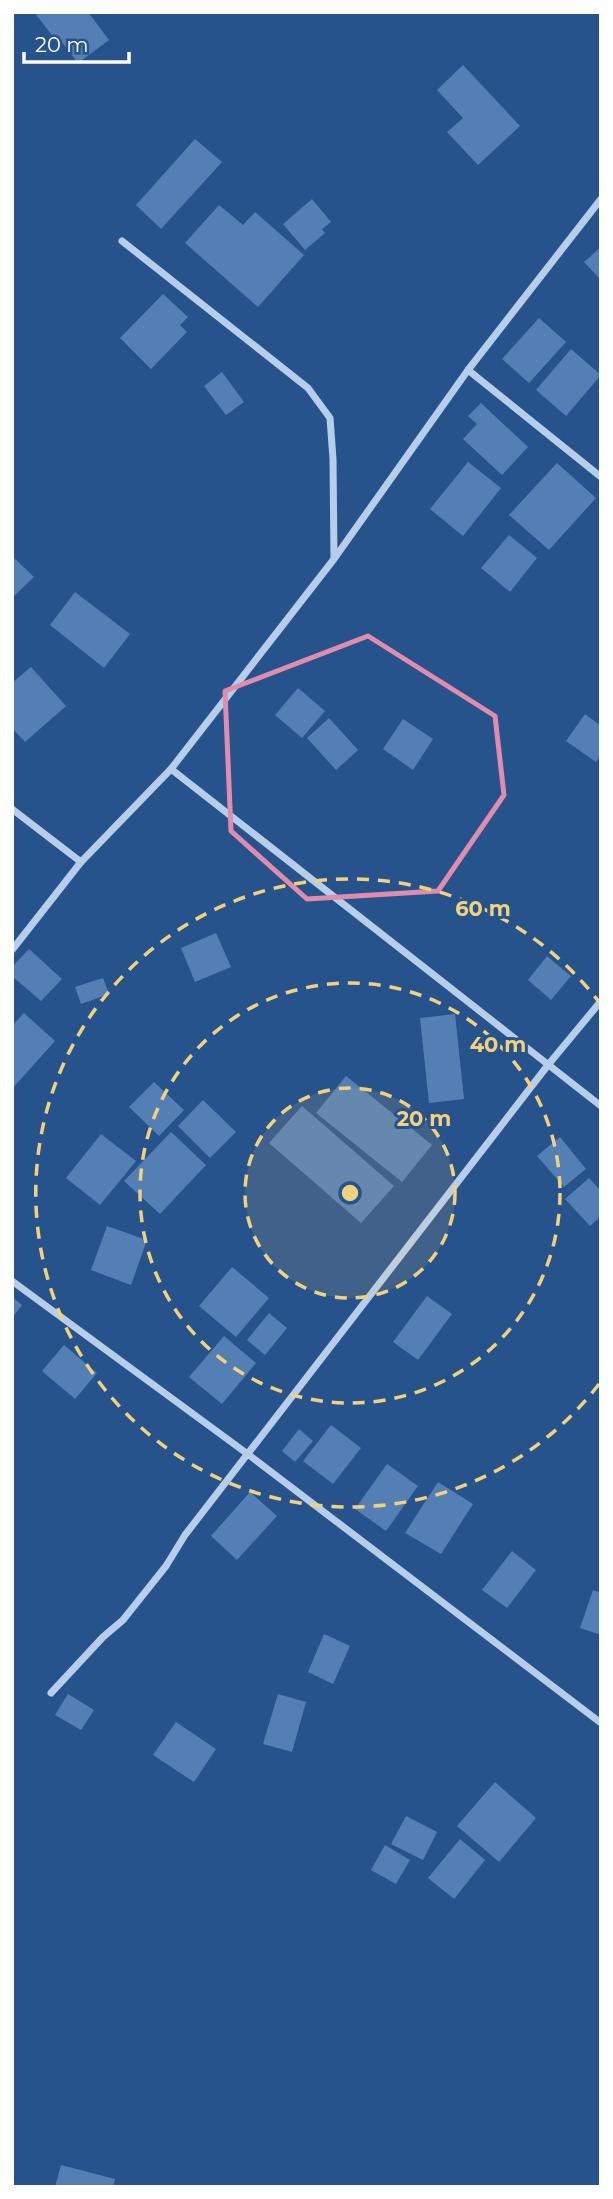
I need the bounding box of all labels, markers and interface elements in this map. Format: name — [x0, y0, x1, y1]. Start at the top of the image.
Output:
scale bar — [24, 21, 130, 65]
text: 20 m — [35, 32, 89, 57]
text: 60 m — [455, 896, 511, 921]
text: 40 m — [470, 1032, 526, 1057]
text: 20 m — [397, 1106, 451, 1131]
centre of rings — [338, 1181, 362, 1205]

